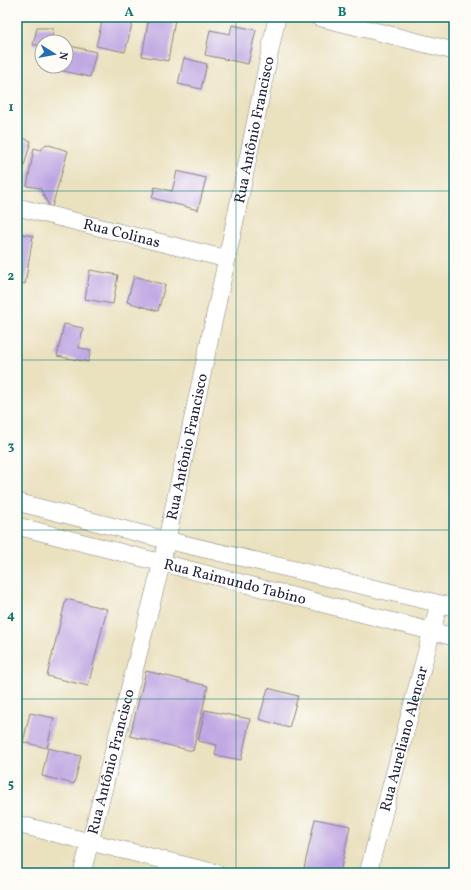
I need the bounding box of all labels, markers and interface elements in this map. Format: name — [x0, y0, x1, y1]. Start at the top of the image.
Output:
text: A — [124, 4, 134, 22]
text: B — [338, 4, 347, 22]
north arrow — [34, 34, 74, 74]
text: N — [54, 50, 70, 61]
street label: Rua Antônio Francisco — [230, 55, 281, 205]
text: 1 — [8, 99, 14, 117]
street label: Rua Colinas — [81, 215, 162, 254]
text: 2 — [8, 268, 15, 286]
street label: Rua Antônio Francisco — [162, 372, 214, 522]
text: 3 — [8, 438, 15, 456]
street label: Rua Raimundo Tabino — [161, 555, 308, 611]
text: 4 — [7, 607, 15, 625]
street label: Rua Aureliano Alencar — [376, 664, 434, 814]
street label: Rua Antônio Francisco — [83, 687, 141, 837]
text: 5 — [8, 776, 14, 794]

